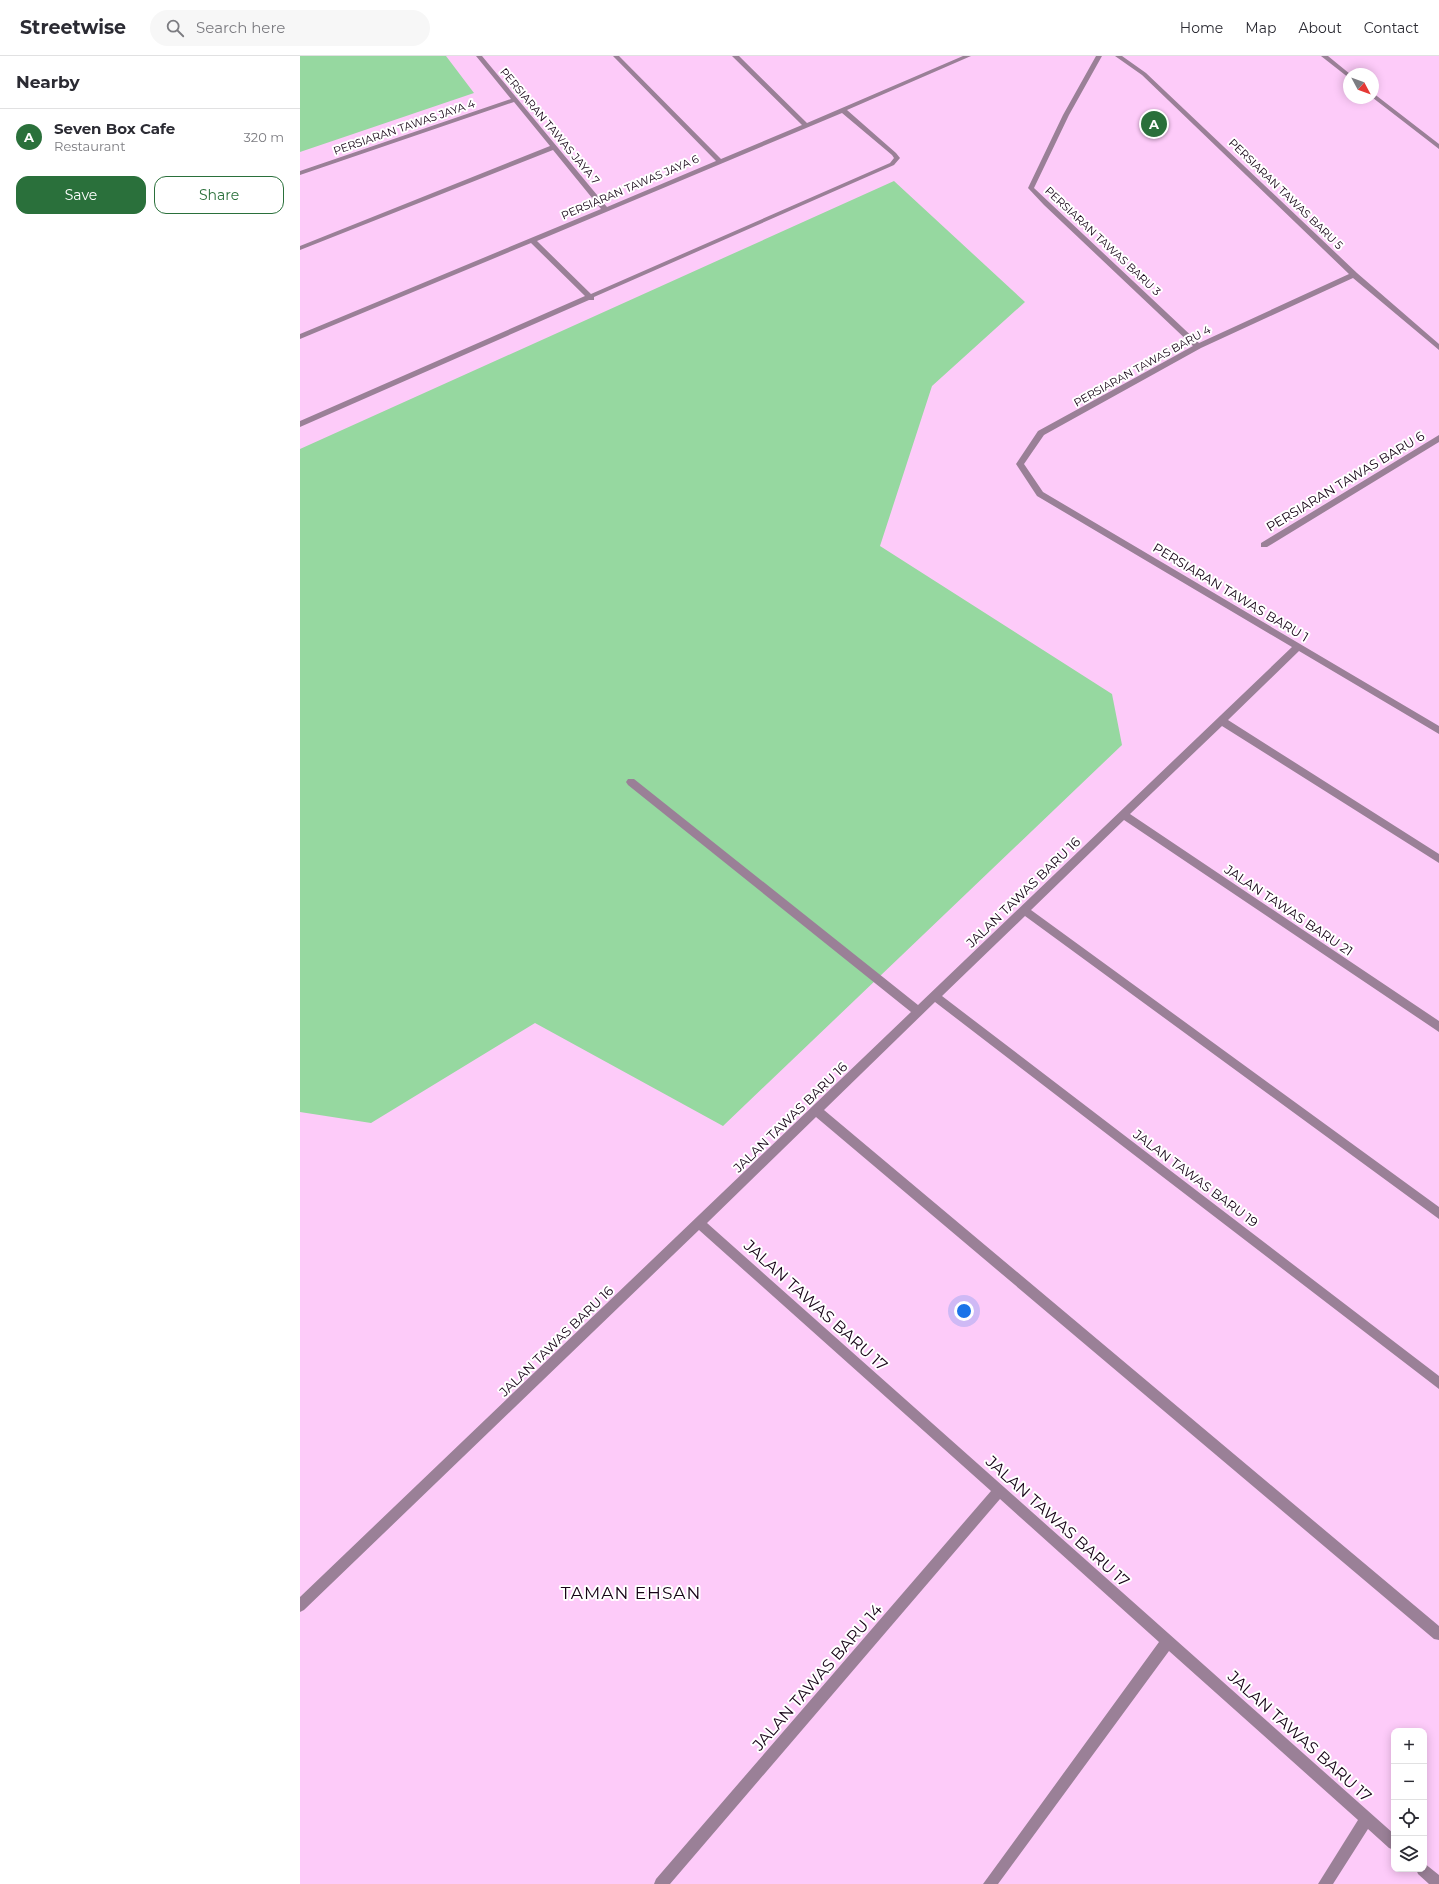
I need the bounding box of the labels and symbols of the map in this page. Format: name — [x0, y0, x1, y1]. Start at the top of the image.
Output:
street label: PERSIARAN TAWAS JAYA 7 — [497, 65, 603, 187]
north arrow — [1343, 68, 1379, 104]
street label: PERSIARAN TAWAS JAYA 4 — [331, 96, 477, 158]
pin: A — [1141, 109, 1167, 139]
street label: PERSIARAN TAWAS BARU 5 — [1226, 136, 1346, 252]
street label: PERSIARAN TAWAS JAYA 6 — [559, 151, 701, 222]
street label: PERSIARAN TAWAS BARU 3 — [1042, 184, 1164, 298]
street label: PERSIARAN TAWAS BARU 4 — [1071, 322, 1214, 410]
street label: PERSIARAN TAWAS BARU 6 — [1263, 427, 1427, 535]
street label: PERSIARAN TAWAS BARU 1 — [1150, 539, 1312, 645]
street label: JALAN TAWAS BARU 16 — [962, 833, 1083, 951]
street label: JALAN TAWAS BARU 21 — [1221, 860, 1356, 959]
street label: JALAN TAWAS BARU 16 — [729, 1058, 850, 1176]
street label: JALAN TAWAS BARU 19 — [1130, 1125, 1262, 1230]
street label: JALAN TAWAS BARU 17 — [739, 1235, 891, 1375]
street label: JALAN TAWAS BARU 16 — [495, 1282, 616, 1400]
your location — [954, 1301, 974, 1321]
street label: JALAN TAWAS BARU 17 — [981, 1451, 1133, 1591]
district label: TAMAN EHSAN — [561, 1583, 701, 1603]
street label: JALAN TAWAS BARU 14 — [748, 1600, 886, 1755]
street label: JALAN TAWAS BARU 17 — [1223, 1666, 1375, 1806]

